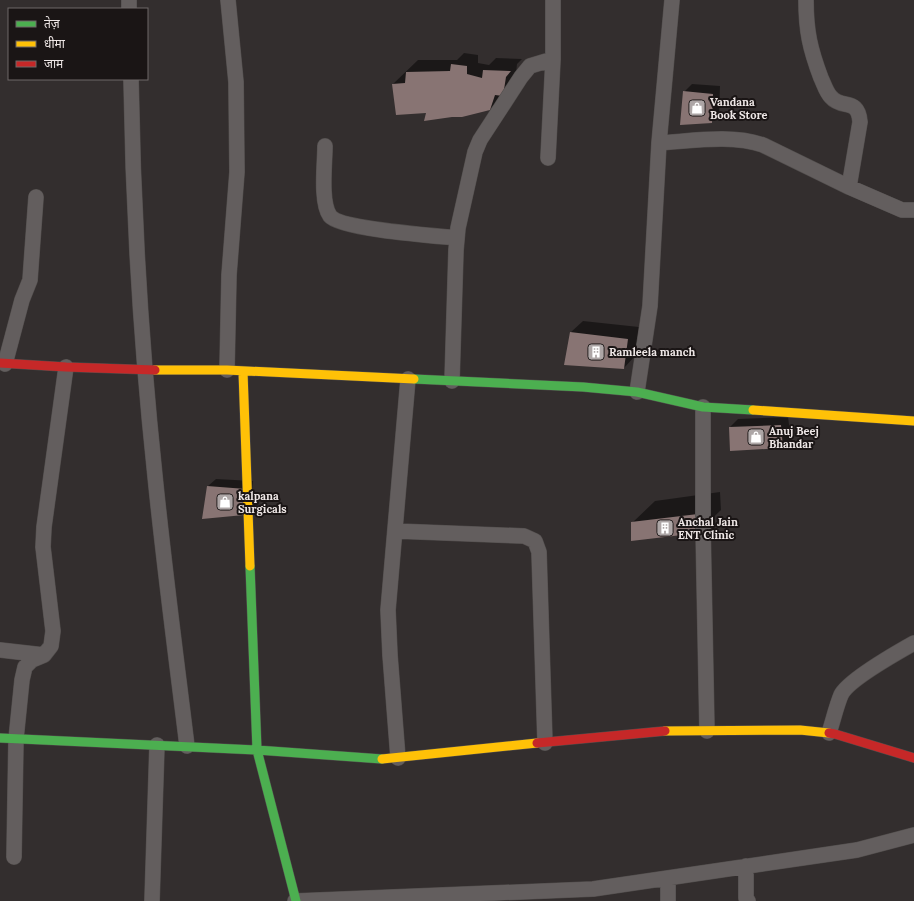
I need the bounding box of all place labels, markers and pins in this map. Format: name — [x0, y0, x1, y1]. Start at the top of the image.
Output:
place label: Vandana Book Store — [710, 95, 768, 122]
shop icon: Vandana Book Store — [687, 98, 707, 118]
building icon: Ramleela manch — [586, 342, 606, 362]
place label: Ramleela manch — [609, 345, 695, 359]
place label: Anuj Beej Bhandar — [769, 424, 819, 451]
shop icon: Anuj Beej Bhandar — [746, 427, 766, 447]
place label: kalpana Surgicals — [238, 489, 287, 516]
shop icon: kalpana Surgicals — [215, 492, 235, 512]
place label: Anchal Jain ENT Clinic — [678, 515, 738, 542]
building icon: Anchal Jain ENT Clinic — [655, 518, 675, 538]

